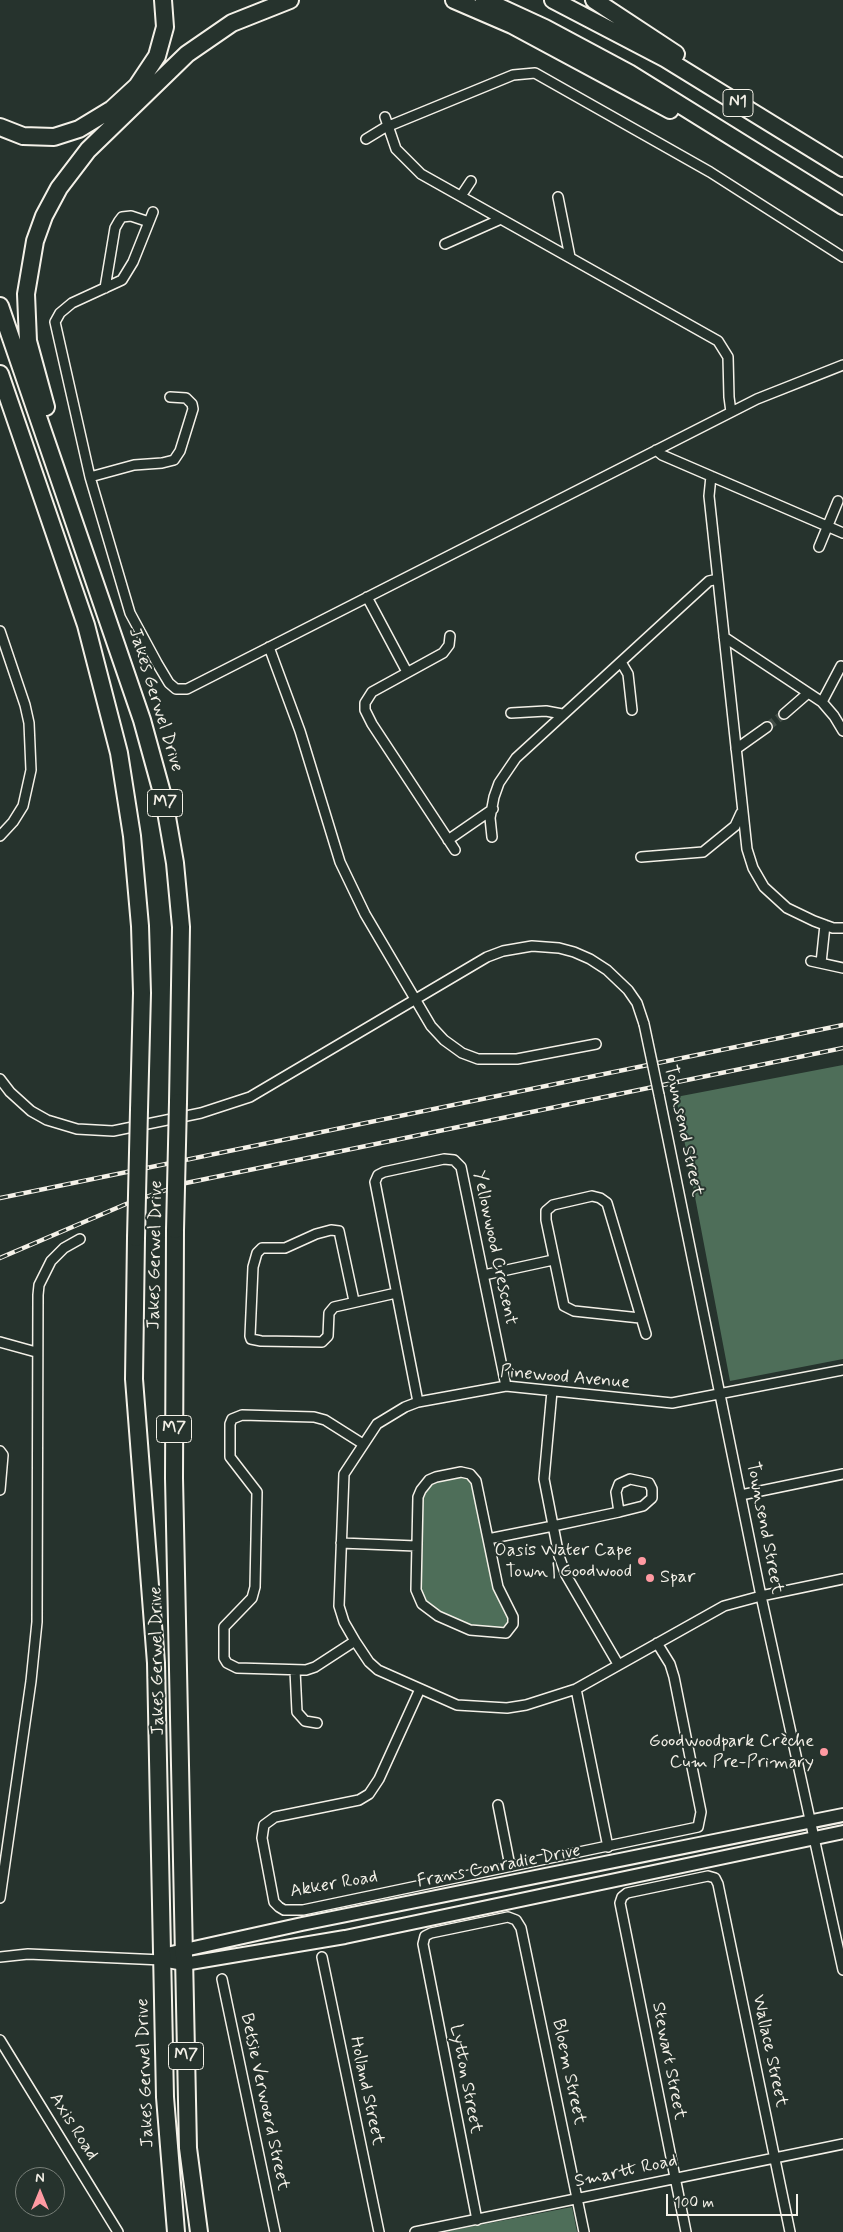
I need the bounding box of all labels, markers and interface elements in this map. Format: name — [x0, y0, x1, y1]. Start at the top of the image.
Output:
road number: N1 — [723, 90, 753, 116]
street label: Jakes Gerwel Drive — [123, 625, 187, 775]
road number: M7 — [148, 790, 182, 816]
street label: Townsend Street — [658, 1063, 708, 1199]
street label: Yellowwood Crescent — [467, 1169, 521, 1327]
street label: Jakes Gerwel Drive — [144, 1180, 168, 1330]
street label: Pinewood Avenue — [499, 1362, 631, 1394]
road number: M7 — [156, 1416, 192, 1442]
street label: Townsend Street — [741, 1460, 787, 1596]
place label: Oasis Water Cape Town | Goodwood — [495, 1540, 632, 1582]
marker: Oasis Water Cape Town | Goodwood — [636, 1555, 648, 1567]
place label: Spar — [660, 1567, 696, 1589]
marker: Spar — [644, 1572, 656, 1584]
street label: Jakes Gerwel Drive — [146, 1586, 170, 1736]
place label: Goodwoodpark Crèche Cum Pre-Primary — [649, 1731, 814, 1774]
marker: Goodwoodpark Crèche Cum Pre-Primary — [818, 1746, 830, 1758]
street label: Frans Conradie Drive — [415, 1841, 583, 1893]
street label: Akker Road — [289, 1867, 379, 1903]
street label: Wallace Street — [747, 1993, 791, 2109]
street label: Jakes Gerwel Drive — [133, 1998, 159, 2148]
street label: Stewart Street — [646, 2000, 690, 2122]
street label: Betsie Verwoerd Street — [235, 2012, 293, 2192]
street label: Bloem Street — [546, 2017, 590, 2127]
street label: Lytton Street — [444, 2023, 486, 2135]
street label: Holland Street — [344, 2035, 388, 2147]
road number: M7 — [168, 2042, 204, 2070]
street label: Axis Road — [44, 2089, 102, 2165]
street label: Smartt Road — [573, 2151, 679, 2193]
north arrow — [15, 2167, 65, 2217]
text: N — [35, 2169, 45, 2187]
scale bar — [668, 2184, 800, 2216]
text: 100 m — [674, 2193, 714, 2213]

